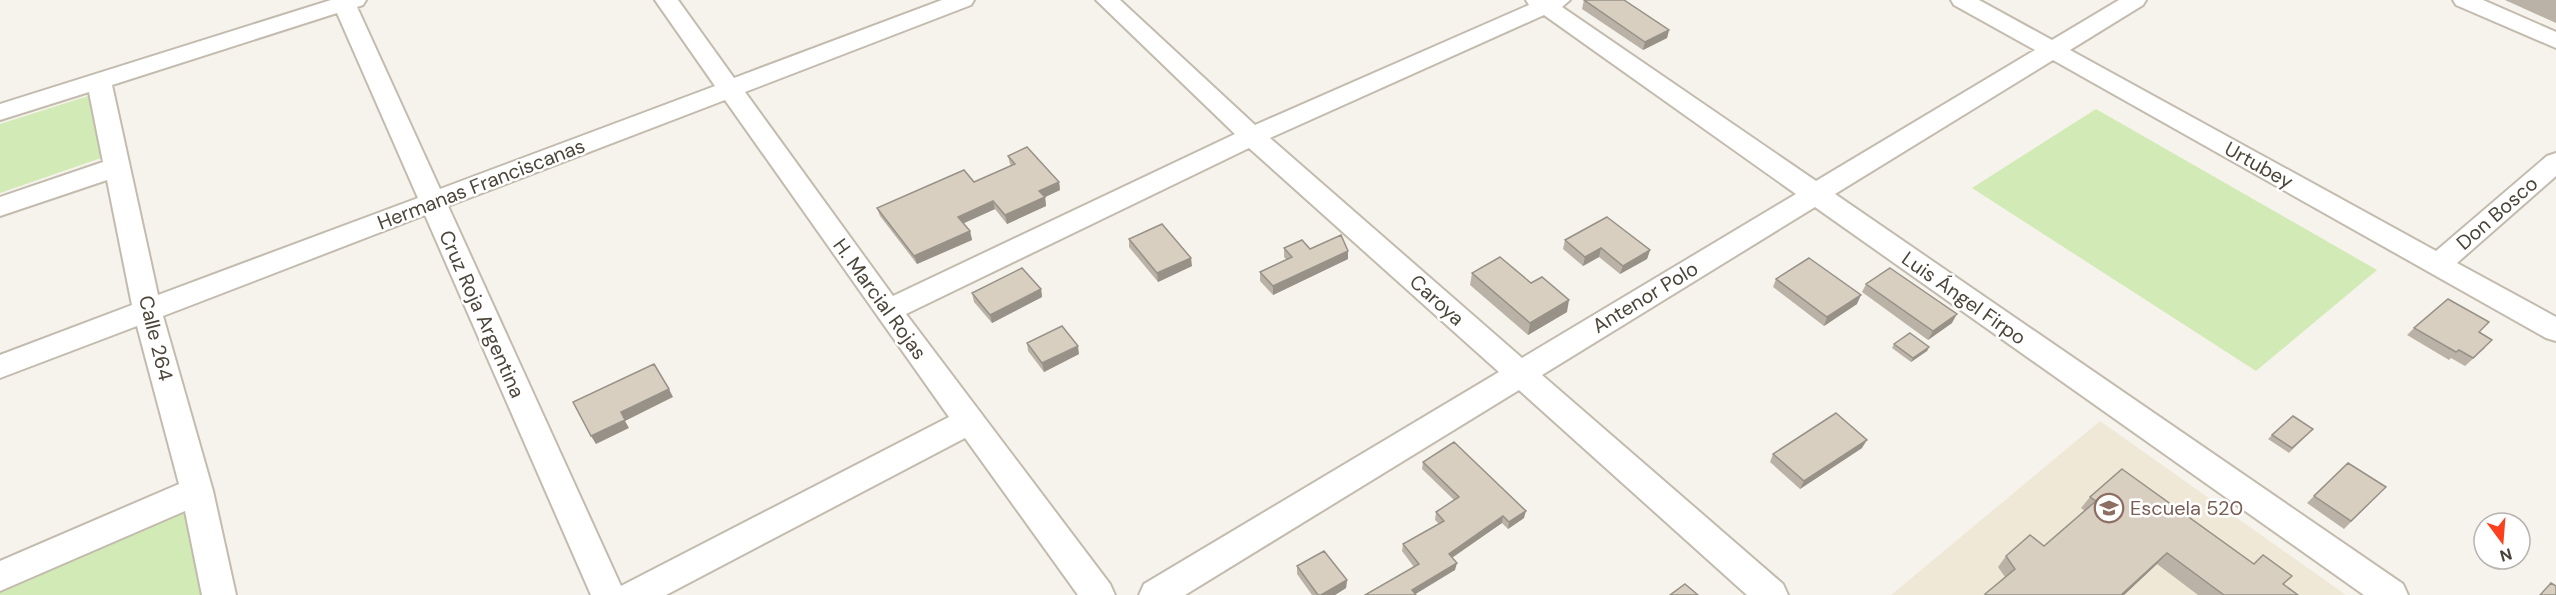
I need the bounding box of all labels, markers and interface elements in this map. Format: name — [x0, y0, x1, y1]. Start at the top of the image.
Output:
street label: Hermanas Franciscanas — [374, 132, 588, 236]
street label: Urtubey — [2220, 136, 2298, 194]
street label: Don Bosco — [2451, 170, 2543, 256]
street label: Cruz Roja Argentina — [433, 226, 531, 402]
street label: H. Marcial Rojas — [827, 233, 933, 365]
street label: Luis Ángel Firpo — [1897, 245, 2031, 351]
street label: Antenor Polo — [1587, 255, 1703, 339]
street label: Caroya — [1404, 269, 1470, 331]
street label: Calle 264 — [133, 293, 179, 383]
school or university icon: Escuela 520 — [2093, 492, 2125, 524]
place label: Escuela 520 — [2130, 495, 2243, 521]
north arrow — [2472, 511, 2532, 571]
text: N — [2497, 543, 2515, 567]

